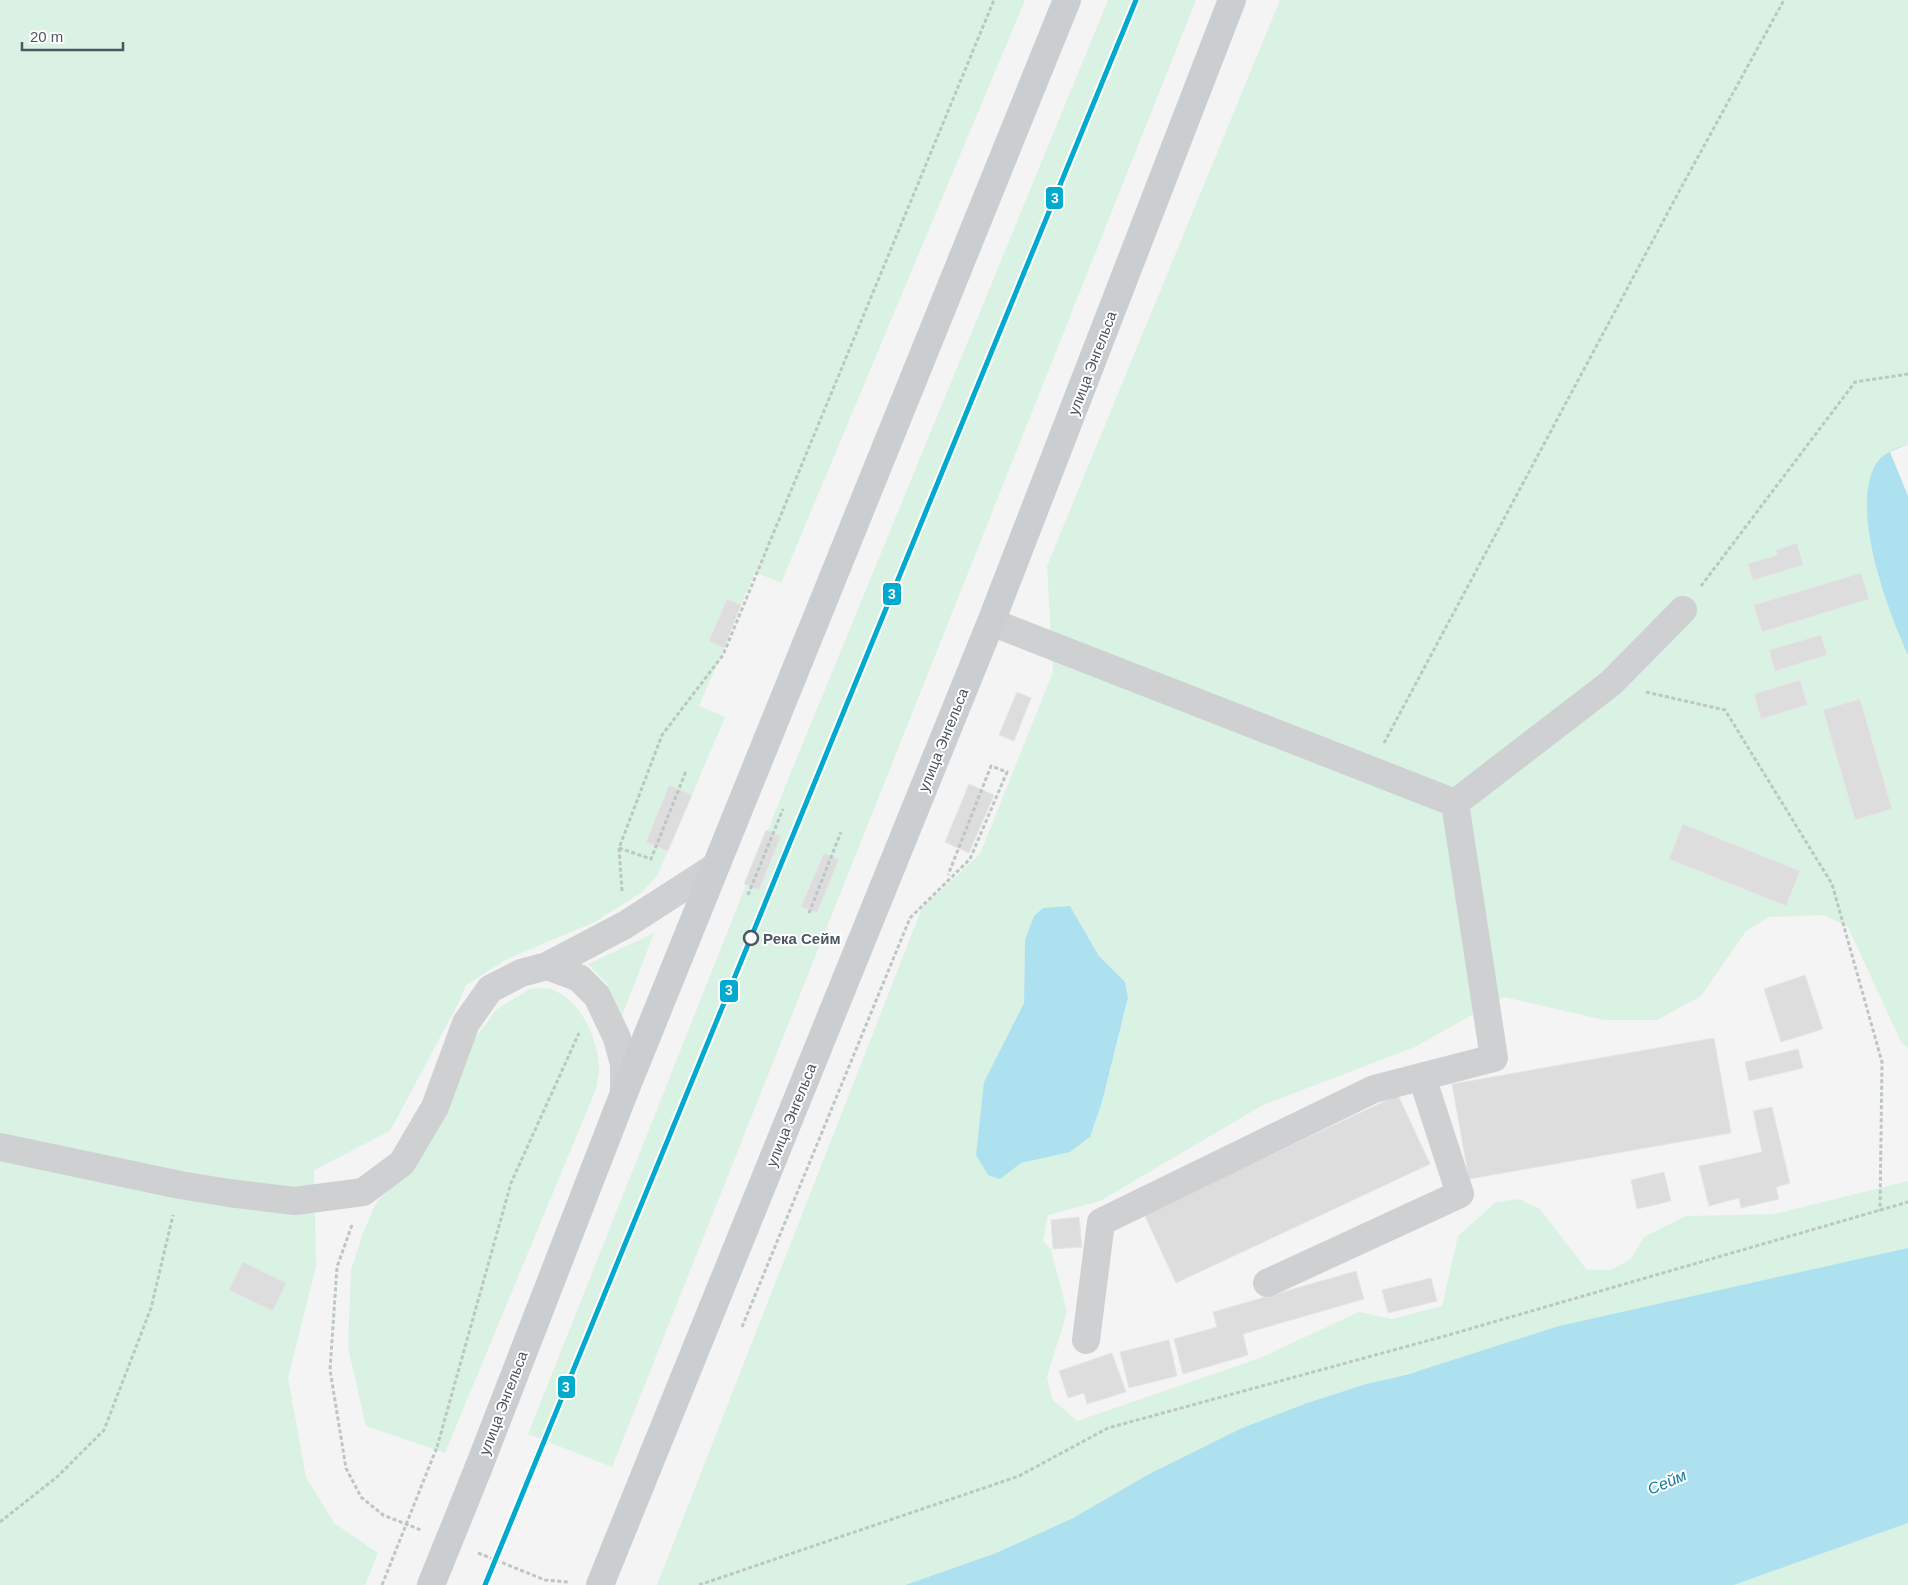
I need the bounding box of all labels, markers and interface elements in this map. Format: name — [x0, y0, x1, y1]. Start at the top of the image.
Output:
scale bar — [22, 20, 124, 52]
text: 20 m — [30, 28, 63, 45]
line badge: 3 — [1045, 186, 1064, 210]
text: 3 — [1051, 190, 1059, 206]
street label: улица Энгельса — [1064, 308, 1120, 417]
line badge: 3 — [882, 582, 902, 606]
text: 3 — [888, 586, 896, 602]
street label: улица Энгельса — [915, 685, 972, 794]
marker: Река Сейм — [743, 930, 759, 946]
place label: Река Сейм — [763, 930, 840, 947]
line badge: 3 — [719, 979, 739, 1003]
text: 3 — [725, 982, 733, 998]
street label: улица Энгельса — [763, 1060, 820, 1169]
street label: улица Энгельса — [475, 1348, 531, 1457]
line badge: 3 — [557, 1375, 576, 1399]
text: 3 — [562, 1379, 570, 1395]
water label: Сейм — [1645, 1466, 1689, 1498]

